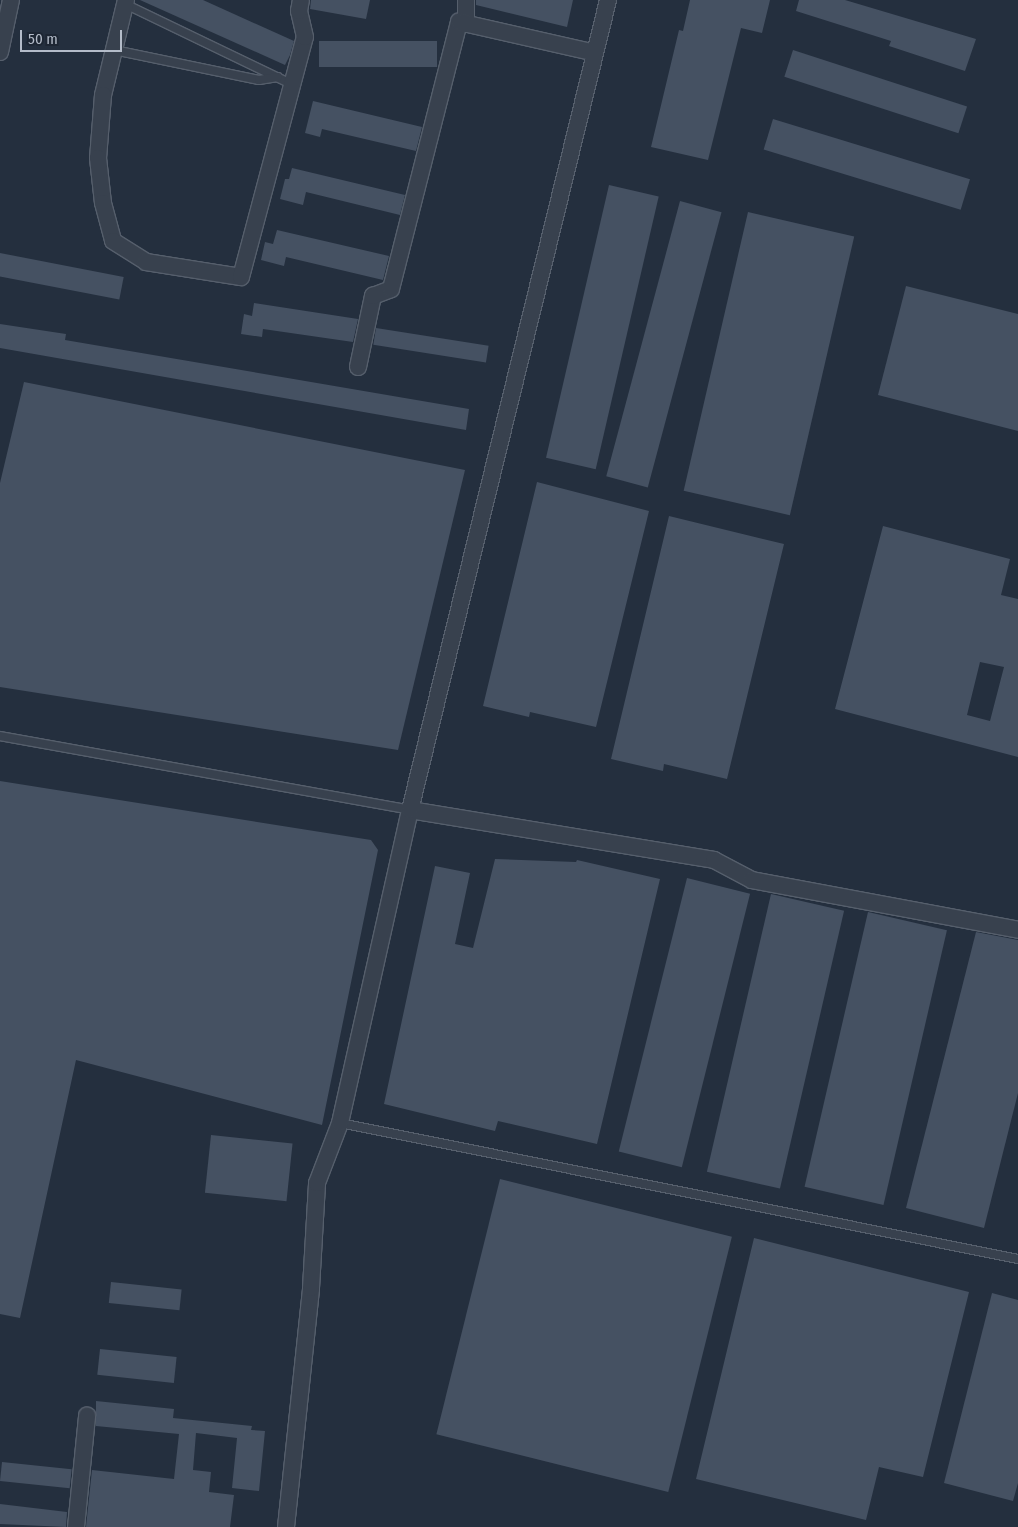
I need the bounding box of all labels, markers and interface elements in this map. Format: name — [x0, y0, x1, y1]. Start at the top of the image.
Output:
scale bar — [22, 20, 125, 52]
text: 50 m — [28, 30, 58, 48]

